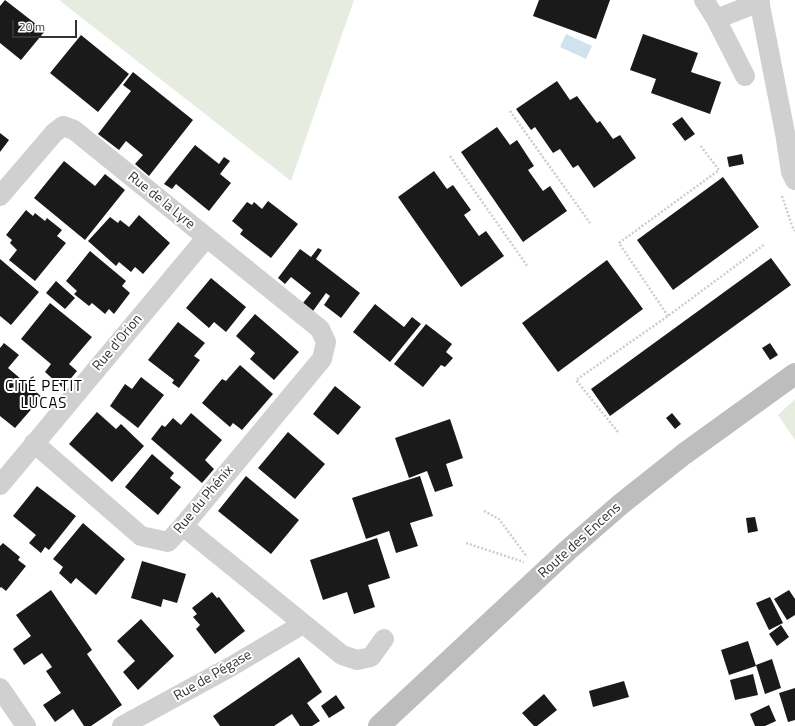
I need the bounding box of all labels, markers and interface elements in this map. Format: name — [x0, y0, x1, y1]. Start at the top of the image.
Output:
scale bar — [14, 12, 79, 38]
text: 20 m — [19, 17, 45, 36]
street label: Rue de la Lyre — [124, 169, 198, 233]
street label: Rue d'Orion — [90, 311, 146, 375]
district label: CITÉ PETIT LUCAS — [5, 378, 83, 413]
street label: Rue du Phénix — [171, 462, 237, 538]
street label: Route des Encens — [535, 500, 625, 582]
street label: Rue de Pégase — [171, 647, 255, 705]

